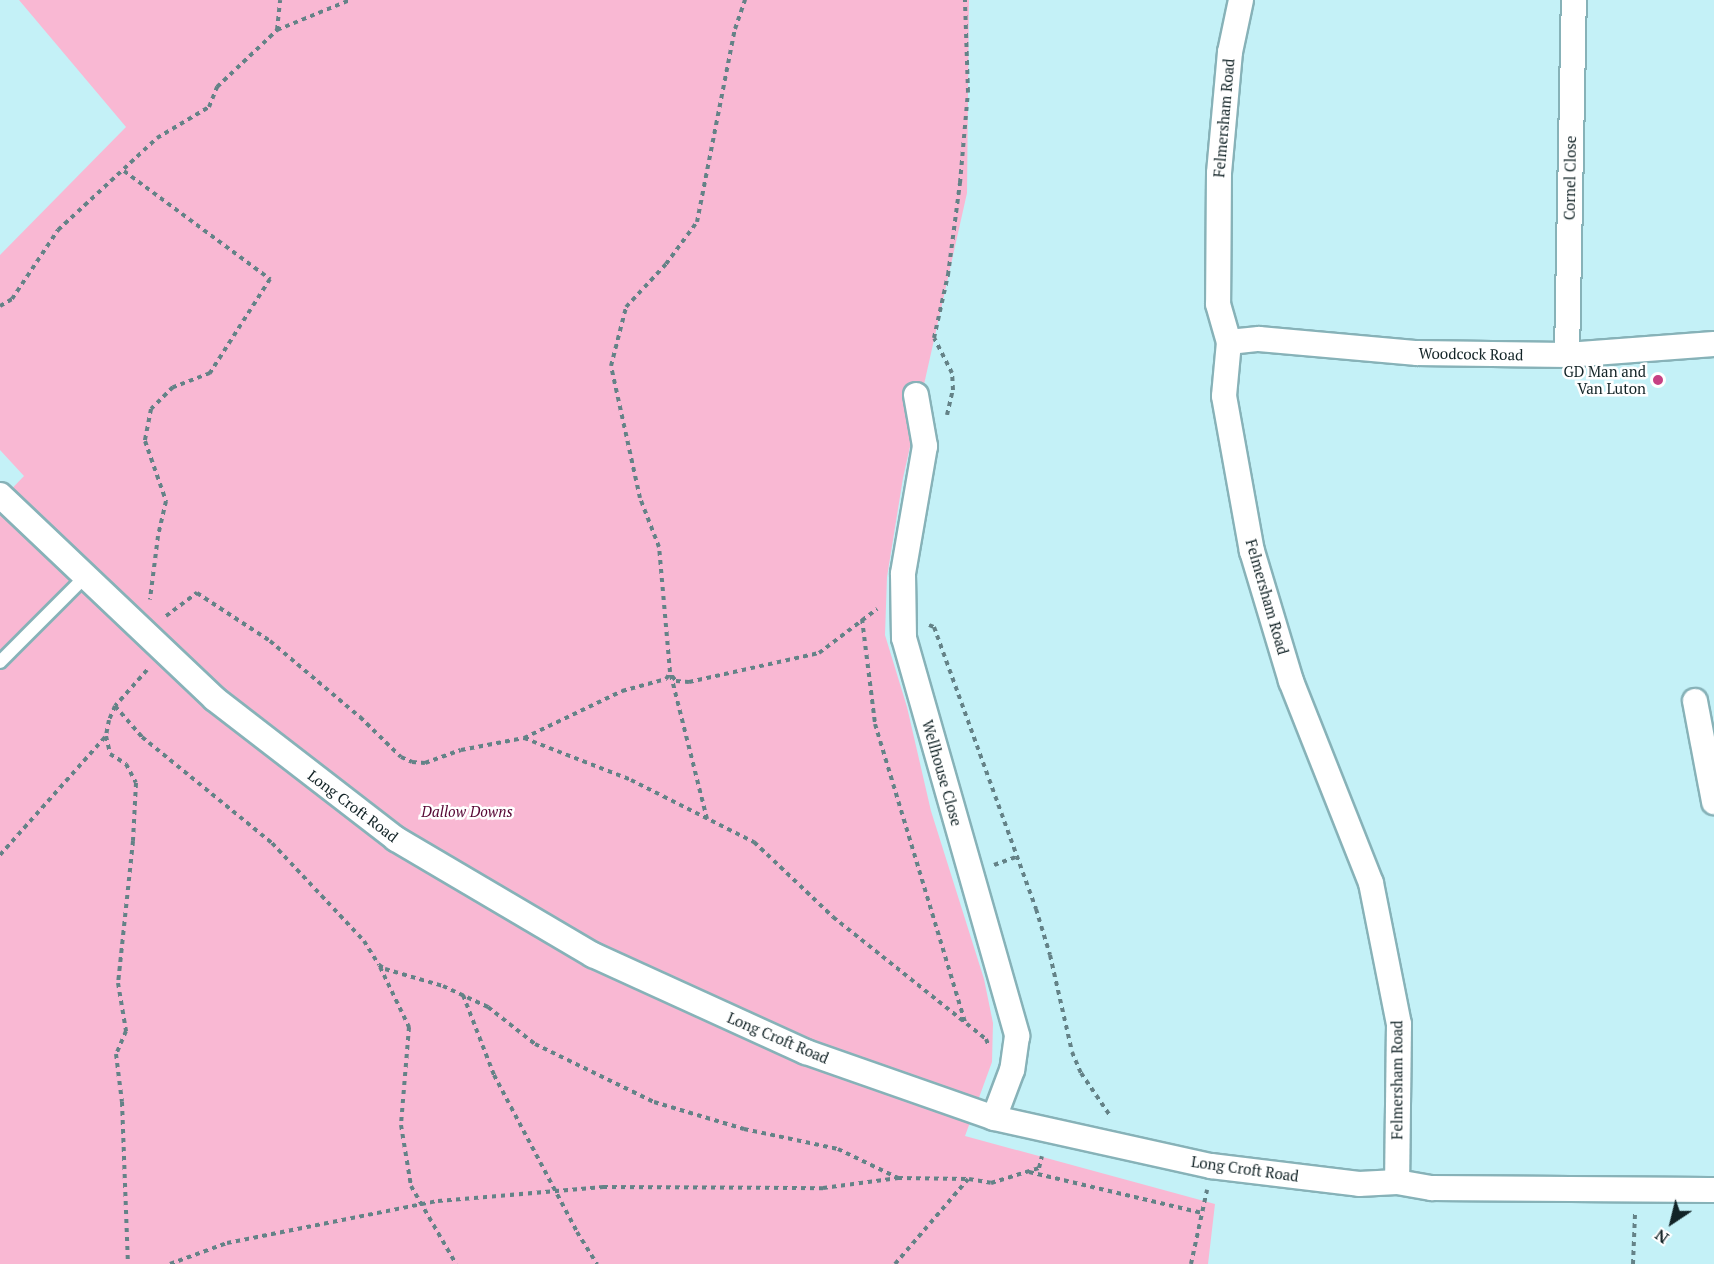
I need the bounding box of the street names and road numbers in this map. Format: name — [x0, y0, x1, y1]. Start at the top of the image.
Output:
street label: Felmersham Road — [1210, 58, 1238, 178]
street label: Cornel Close — [1560, 136, 1580, 220]
street label: Woodcock Road — [1418, 344, 1524, 364]
street label: Felmersham Road — [1242, 537, 1292, 657]
street label: Wellhouse Close — [918, 718, 966, 828]
street label: Long Croft Road — [304, 766, 402, 846]
street label: Long Croft Road — [725, 1009, 831, 1067]
street label: Felmersham Road — [1388, 1020, 1406, 1140]
street label: Long Croft Road — [1190, 1153, 1300, 1185]

